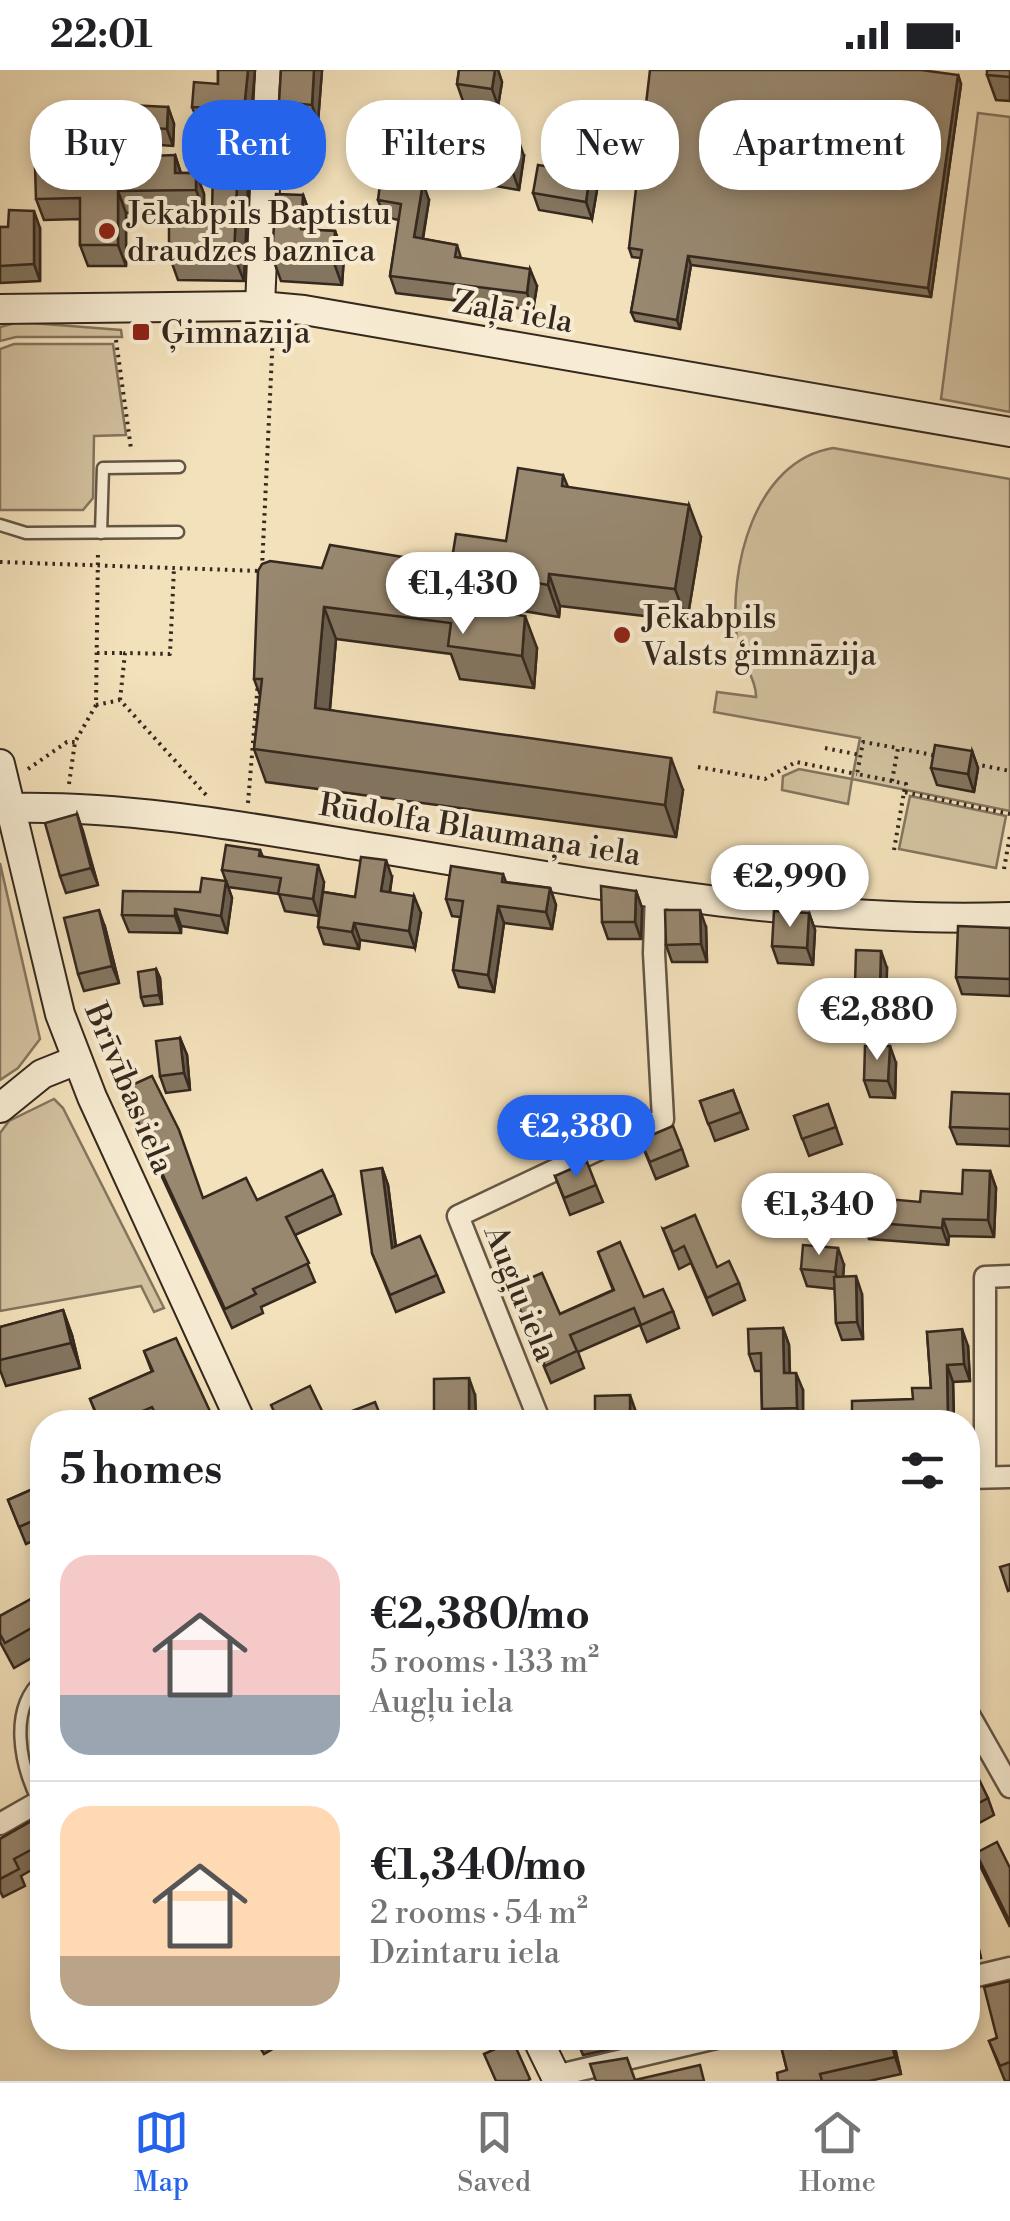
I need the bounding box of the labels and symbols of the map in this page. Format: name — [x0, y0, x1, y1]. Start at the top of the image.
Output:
place label: Jēkabpils Baptistu draudzes baznīca — [126, 194, 391, 271]
marker: Jēkabpils Baptistu draudzes baznīca — [96, 220, 118, 242]
street label: Zaļā iela — [449, 282, 577, 342]
place label: Ģimnāzija — [161, 313, 311, 353]
marker: Ģimnāzija — [130, 321, 152, 343]
pin: €1,430 — [382, 552, 544, 637]
place label: Jēkabpils Valsts ģimnāzija — [641, 598, 877, 675]
marker: Jēkabpils Valsts ģimnāzija — [611, 624, 633, 646]
street label: Rūdolfa Blaumaņa iela — [316, 785, 644, 875]
pin: €2,990 — [709, 845, 871, 930]
pin: €2,880 — [796, 978, 958, 1063]
street label: Brīvības iela — [75, 996, 183, 1180]
pin: €2,380 — [495, 1095, 657, 1180]
pin: €1,340 — [738, 1173, 900, 1258]
street label: Augļu iela — [474, 1219, 566, 1368]

